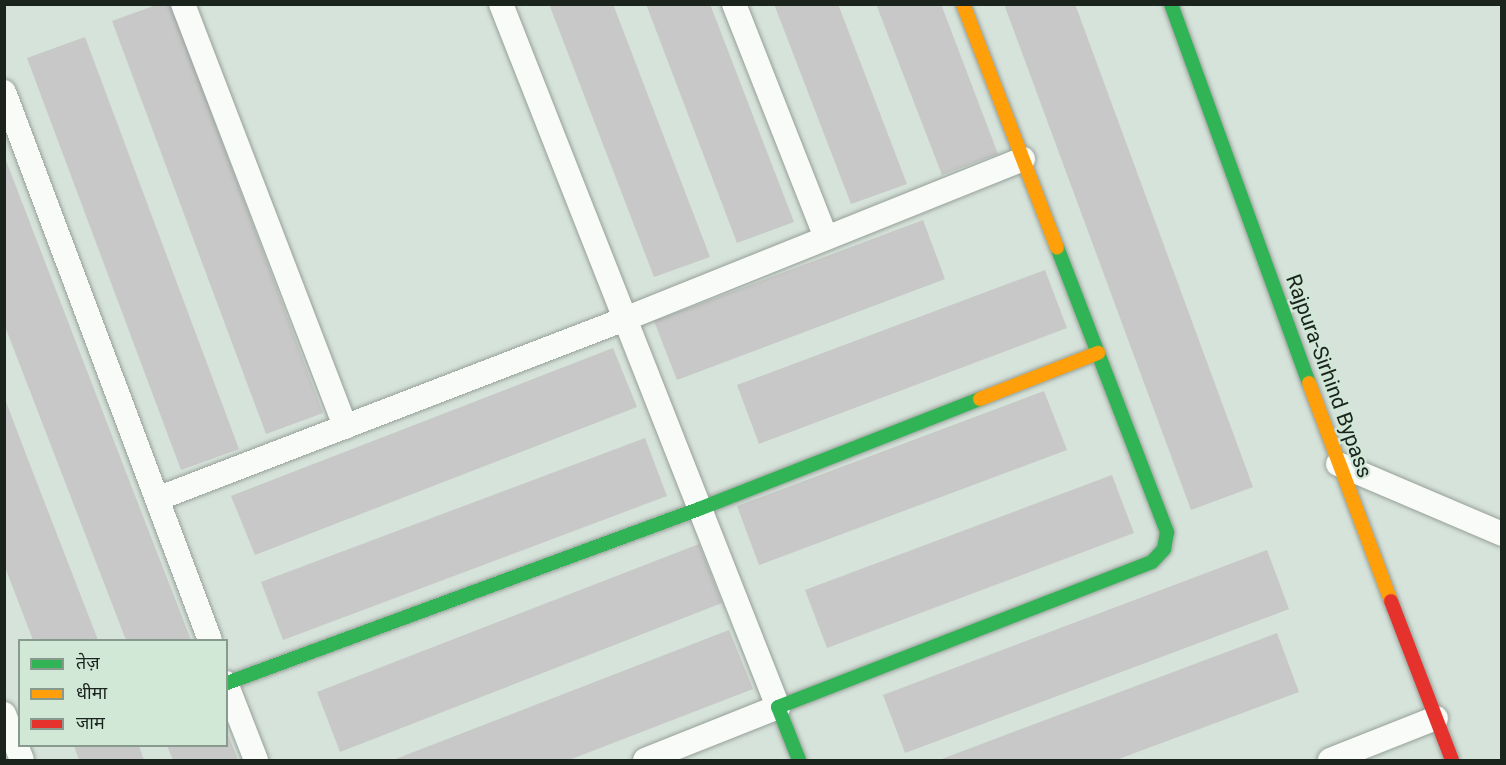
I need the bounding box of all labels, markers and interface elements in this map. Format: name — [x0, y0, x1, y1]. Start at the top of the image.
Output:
street label: Rajpura-Sirhind Bypass — [1280, 271, 1378, 481]
legend — [18, 639, 228, 747]
text: तेज़ — [76, 652, 100, 673]
text: धीमा — [76, 682, 107, 703]
text: जाम — [76, 712, 105, 733]

